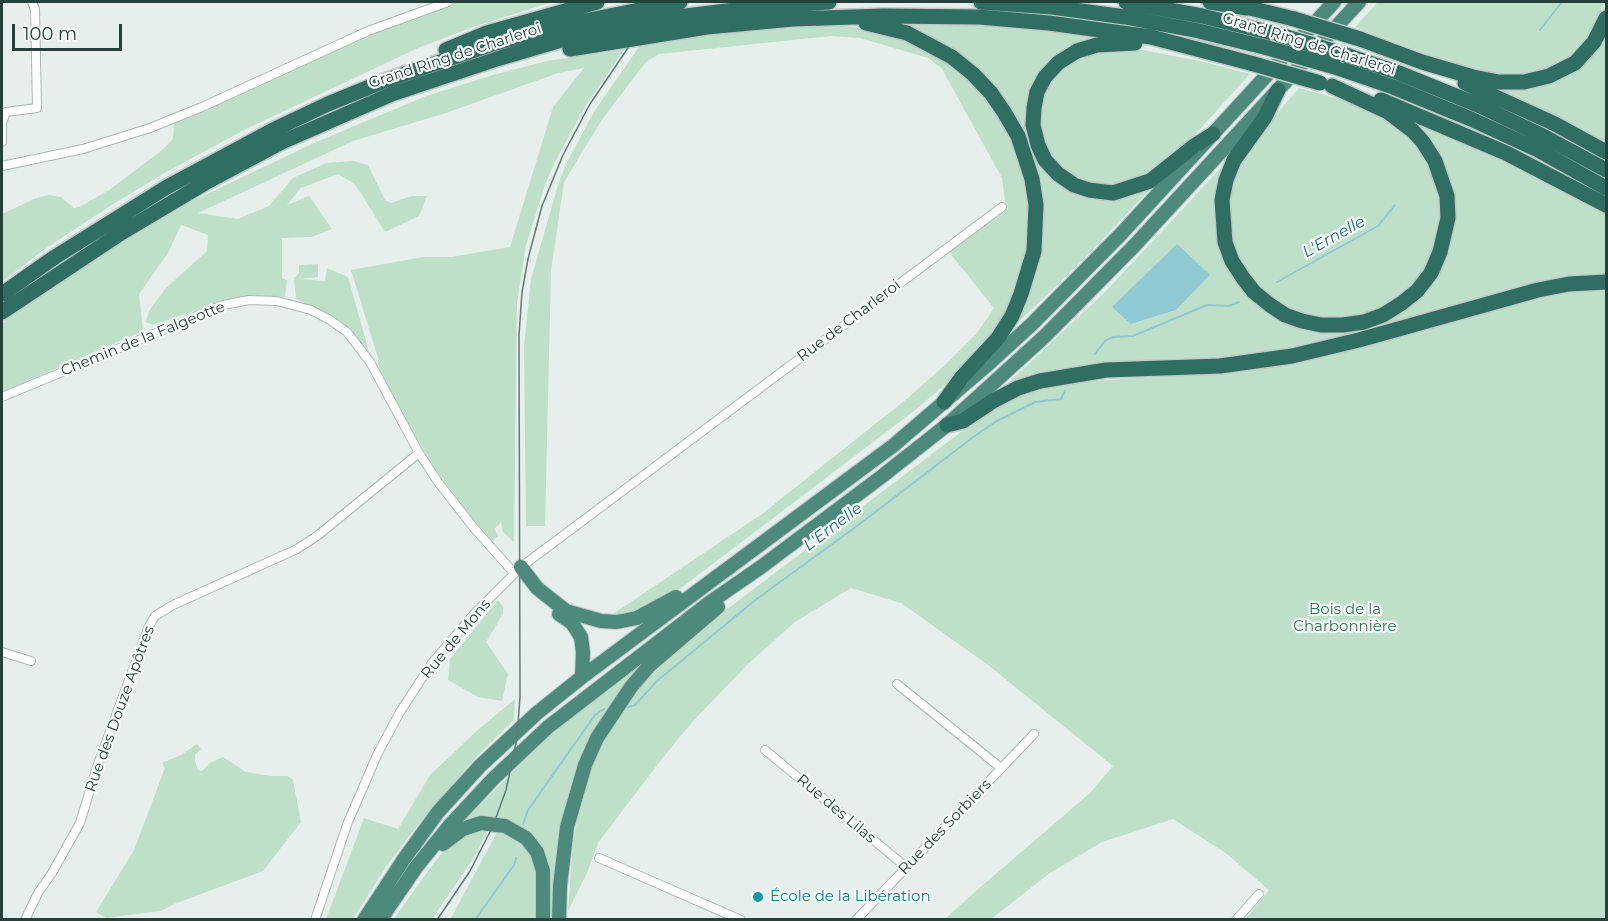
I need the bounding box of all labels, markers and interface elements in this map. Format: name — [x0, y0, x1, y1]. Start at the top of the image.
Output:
street label: Grand Ring de Charleroi — [1220, 9, 1398, 79]
scale bar — [15, 12, 124, 50]
street label: Grand Ring de Charleroi — [366, 20, 544, 92]
text: 100 m — [23, 23, 77, 45]
water label: L'Ernelle — [1299, 212, 1369, 262]
street label: Rue de Charleroi — [794, 276, 904, 366]
street label: Chemin de la Falgeotte — [58, 298, 228, 380]
water label: L'Ernelle — [800, 499, 866, 555]
street label: Rue de Mons — [418, 596, 494, 682]
park label: Bois de la Charbonnière — [1293, 601, 1397, 636]
street label: Rue des Douze Apôtres — [82, 624, 158, 794]
street label: Rue des Lilas — [793, 771, 879, 847]
street label: Rue des Sorbiers — [895, 776, 995, 878]
place label: École de la Libération — [770, 888, 931, 906]
marker: École de la Libération — [751, 890, 765, 904]

